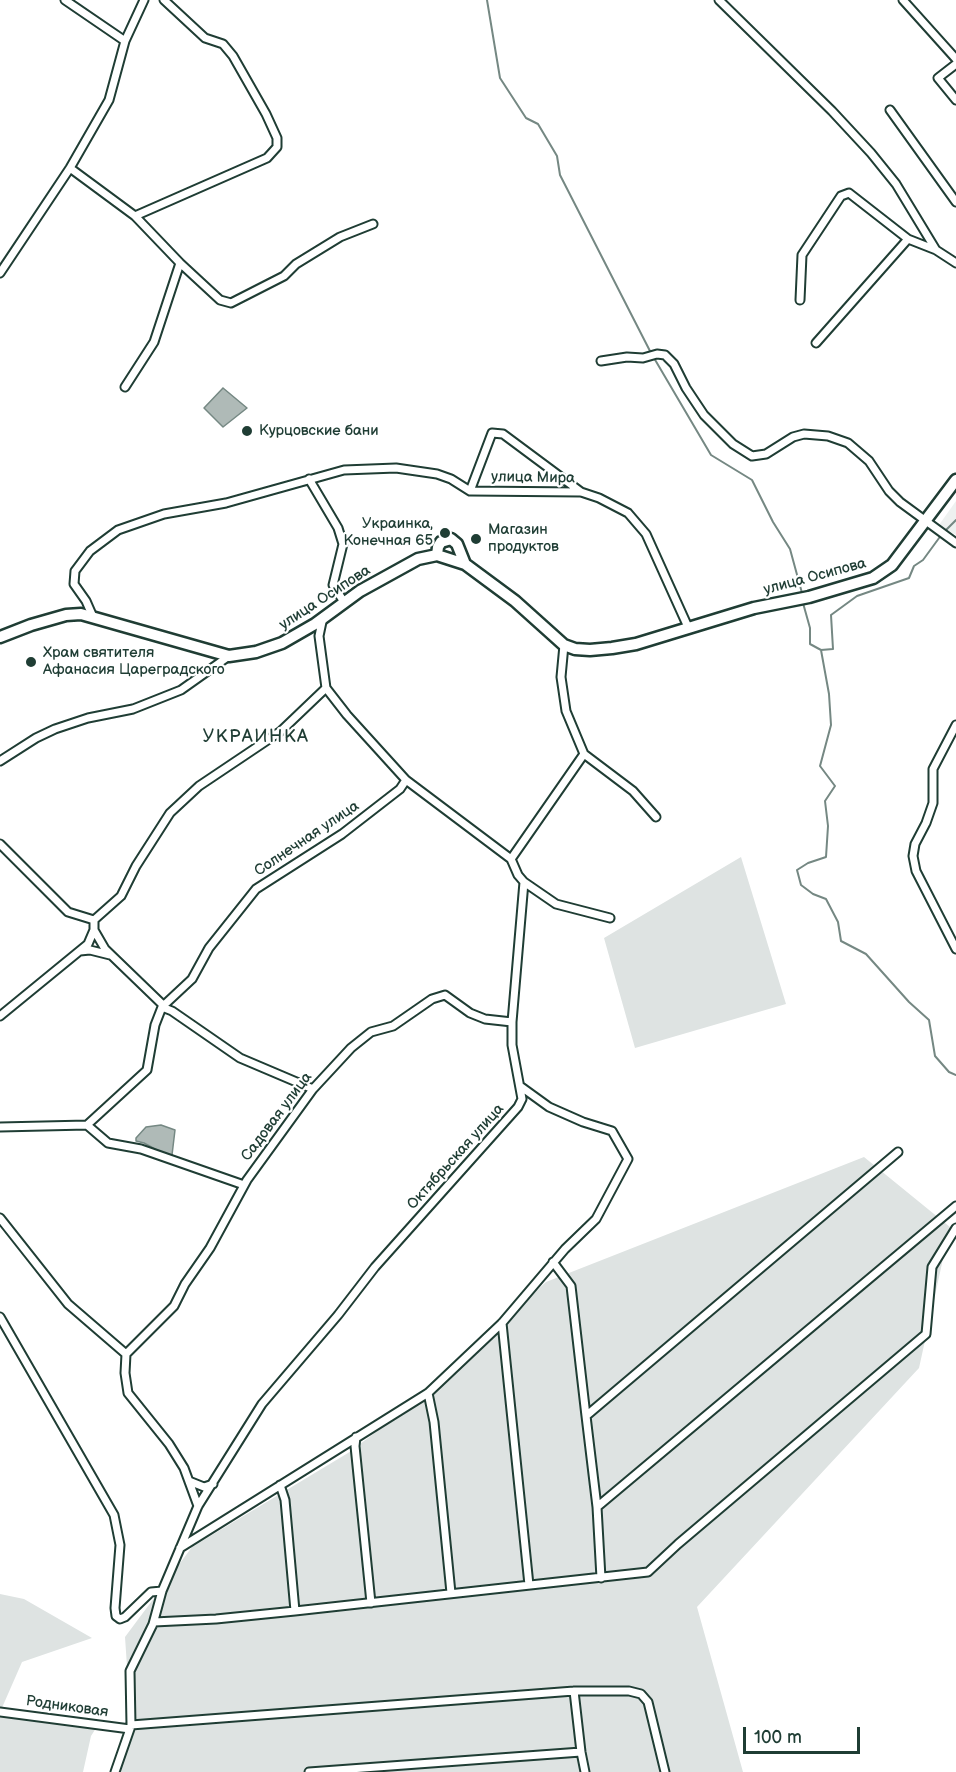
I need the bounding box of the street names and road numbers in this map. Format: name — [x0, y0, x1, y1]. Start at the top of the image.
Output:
street label: улица Мира — [491, 468, 575, 488]
street label: улица Осипова — [762, 555, 868, 599]
street label: улица Осипова — [276, 562, 374, 634]
street label: Солнечная улица — [251, 797, 363, 881]
street label: Садовая улица — [238, 1069, 316, 1165]
street label: Октябрьская улица — [404, 1100, 508, 1214]
street label: Родниковая — [24, 1692, 110, 1722]

